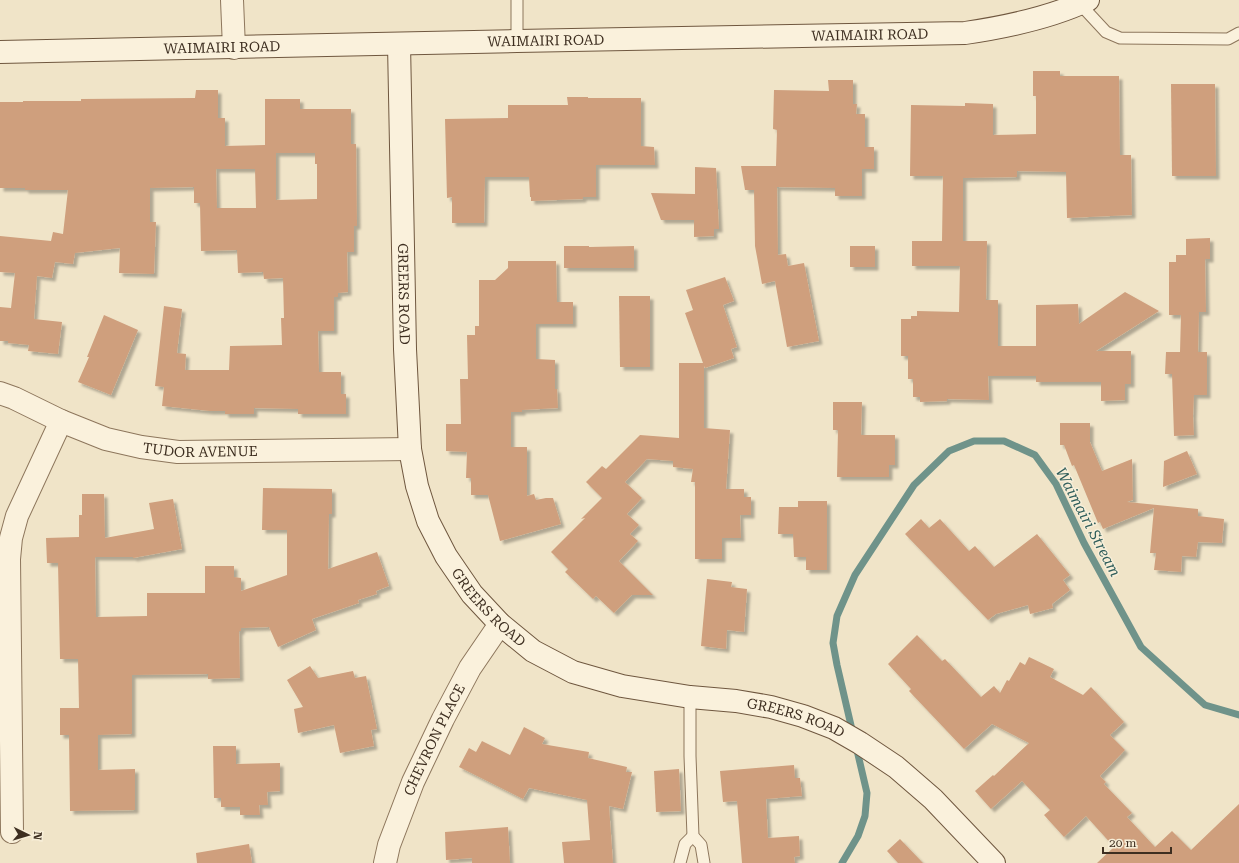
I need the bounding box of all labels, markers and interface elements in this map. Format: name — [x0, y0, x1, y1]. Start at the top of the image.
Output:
street label: WAIMAIRI ROAD — [811, 26, 929, 44]
street label: WAIMAIRI ROAD — [487, 31, 605, 50]
street label: WAIMAIRI ROAD — [163, 38, 281, 57]
street label: GREERS ROAD — [395, 243, 413, 345]
street label: TUDOR AVENUE — [142, 439, 258, 460]
water label: Waimairi Stream — [1052, 464, 1124, 580]
street label: GREERS ROAD — [449, 565, 529, 650]
street label: CHEVRON PLACE — [401, 681, 468, 798]
street label: GREERS ROAD — [746, 695, 848, 741]
north arrow — [8, 815, 48, 855]
scale bar — [1103, 829, 1171, 855]
text: N — [31, 831, 44, 841]
text: 20 m — [1109, 836, 1136, 850]

